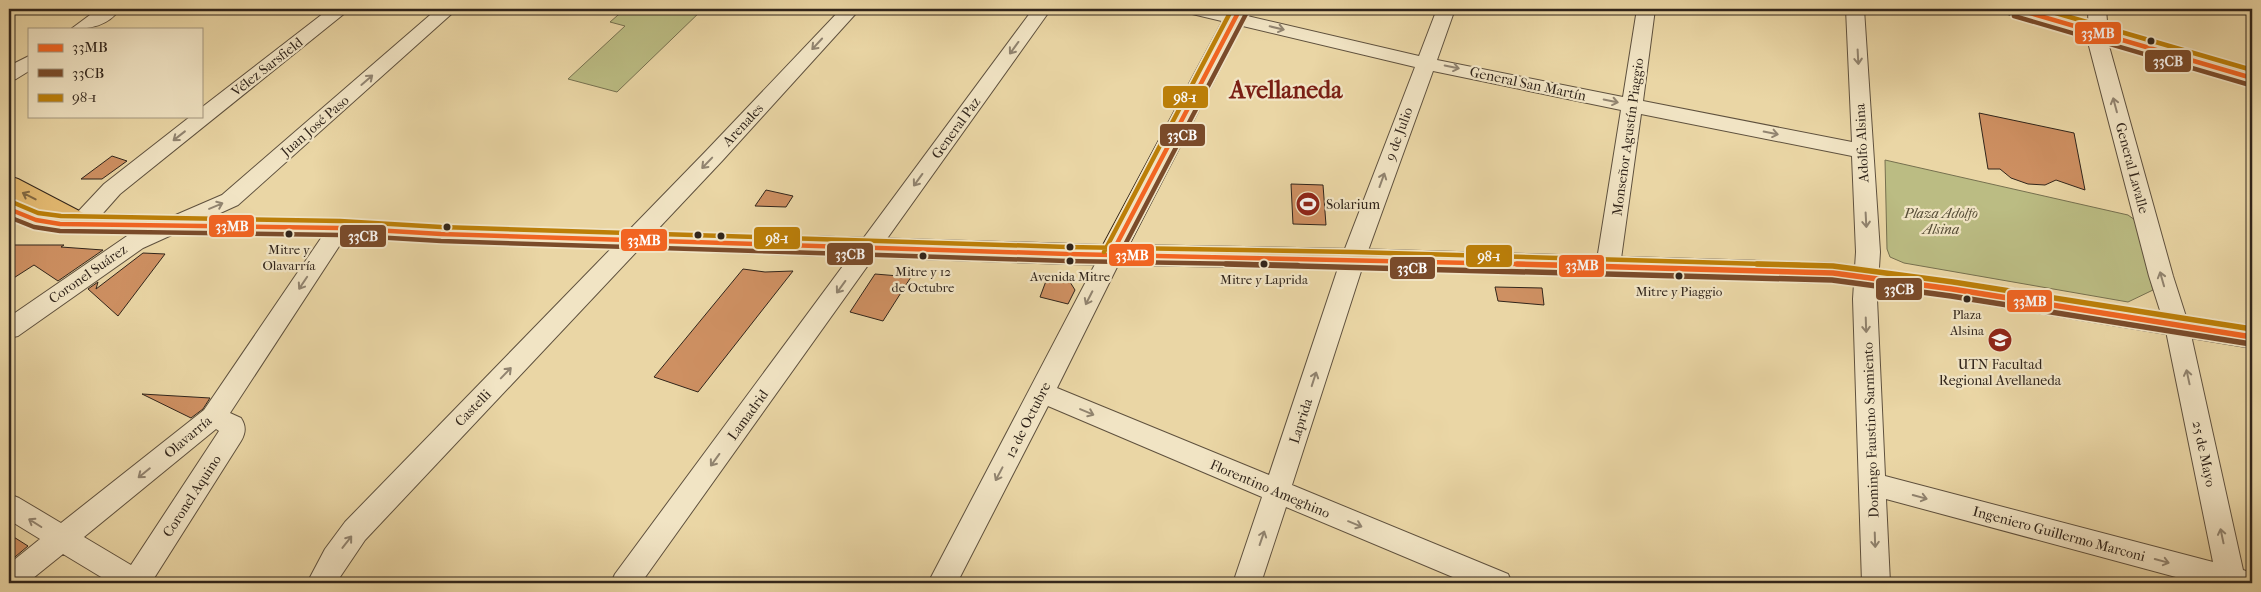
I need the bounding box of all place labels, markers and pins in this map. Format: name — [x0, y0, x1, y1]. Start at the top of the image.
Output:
unlabelled marker — [2146, 36, 2156, 46]
sports icon: Solarium — [1295, 191, 1321, 217]
place label: Solarium — [1326, 196, 1380, 213]
unlabelled marker — [442, 222, 452, 232]
marker: Mitre y Olavarría — [284, 229, 294, 239]
unlabelled marker — [693, 230, 703, 240]
unlabelled marker — [716, 231, 726, 241]
place label: Mitre y Olavarría — [263, 242, 316, 273]
unlabelled marker — [1065, 242, 1075, 252]
marker: Mitre y 12 de Octubre — [918, 251, 928, 261]
marker: Avenida Mitre — [1065, 256, 1075, 266]
marker: Mitre y Laprida — [1259, 259, 1269, 269]
place label: Mitre y 12 de Octubre — [892, 264, 955, 295]
place label: Avenida Mitre — [1029, 269, 1111, 284]
marker: Mitre y Piaggio — [1674, 271, 1684, 281]
place label: Mitre y Laprida — [1220, 272, 1309, 287]
place label: Mitre y Piaggio — [1636, 284, 1723, 299]
marker: Plaza Alsina — [1962, 294, 1972, 304]
place label: Plaza Alsina — [1949, 307, 1985, 338]
school or university icon: UTN Facultad Regional Avellaneda — [1987, 327, 2013, 353]
place label: UTN Facultad Regional Avellaneda — [1939, 356, 2062, 389]

